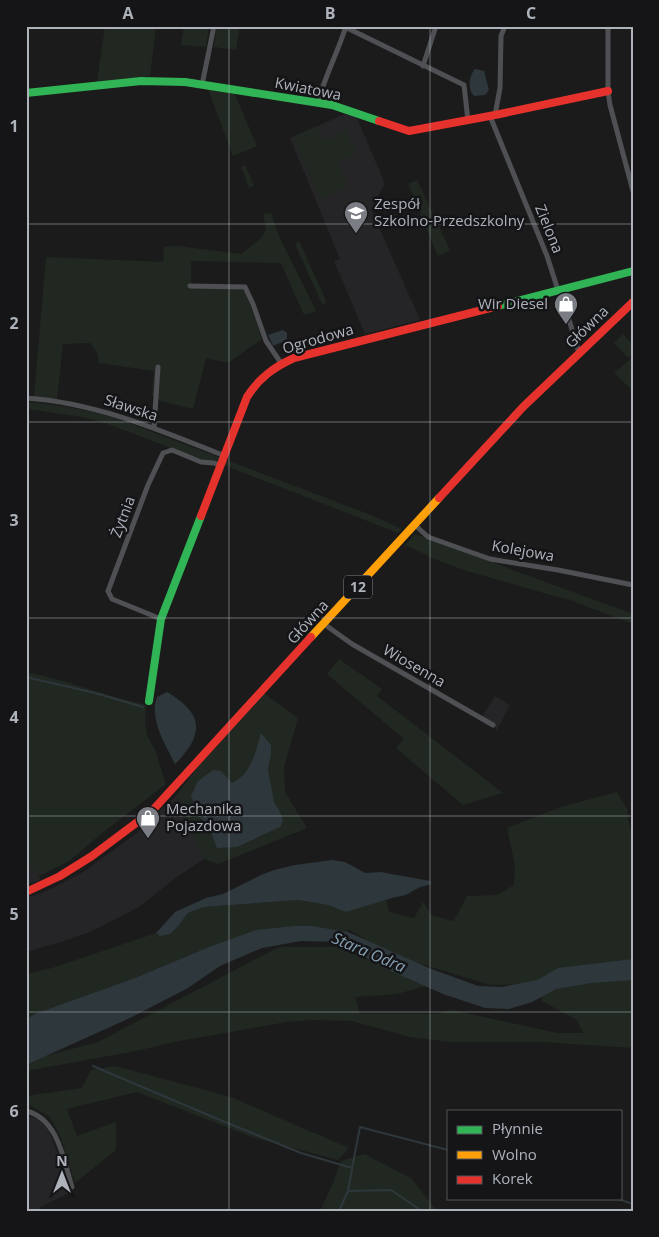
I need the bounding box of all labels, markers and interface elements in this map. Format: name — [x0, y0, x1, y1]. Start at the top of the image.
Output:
text: A — [122, 2, 134, 24]
text: B — [325, 2, 335, 24]
text: C — [526, 2, 536, 24]
street label: Kwiatowa — [273, 72, 343, 104]
text: 1 — [9, 115, 19, 137]
place label: Zespół Szkolno-Przedszkolny — [374, 193, 525, 230]
school or university icon: Zespół Szkolno-Przedszkolny — [343, 200, 369, 234]
street label: Zielona — [531, 201, 569, 256]
shop icon: Wir Diesel — [553, 291, 579, 325]
place label: Wir Diesel — [478, 293, 548, 313]
street label: Główna — [560, 301, 612, 352]
text: 2 — [9, 312, 19, 334]
street label: Ogrodowa — [280, 318, 356, 358]
street label: Sławska — [102, 389, 161, 425]
street label: Żytnia — [105, 493, 139, 540]
text: 3 — [9, 509, 19, 531]
street label: Kolejowa — [490, 535, 556, 565]
road number: 12 — [344, 576, 372, 598]
street label: Główna — [282, 595, 332, 648]
street label: Wiosenna — [380, 639, 449, 691]
text: 4 — [9, 706, 19, 728]
place label: Mechanika Pojazdowa — [166, 798, 242, 835]
shop icon: Mechanika Pojazdowa — [135, 805, 161, 839]
text: 5 — [9, 903, 19, 925]
water label: Stara Odra — [329, 927, 409, 977]
text: 6 — [9, 1100, 19, 1122]
legend — [447, 1110, 622, 1200]
text: Płynnie — [492, 1118, 543, 1138]
text: Wolno — [492, 1144, 537, 1164]
north arrow — [38, 1150, 88, 1200]
text: N — [56, 1151, 68, 1170]
text: Korek — [492, 1168, 533, 1188]

